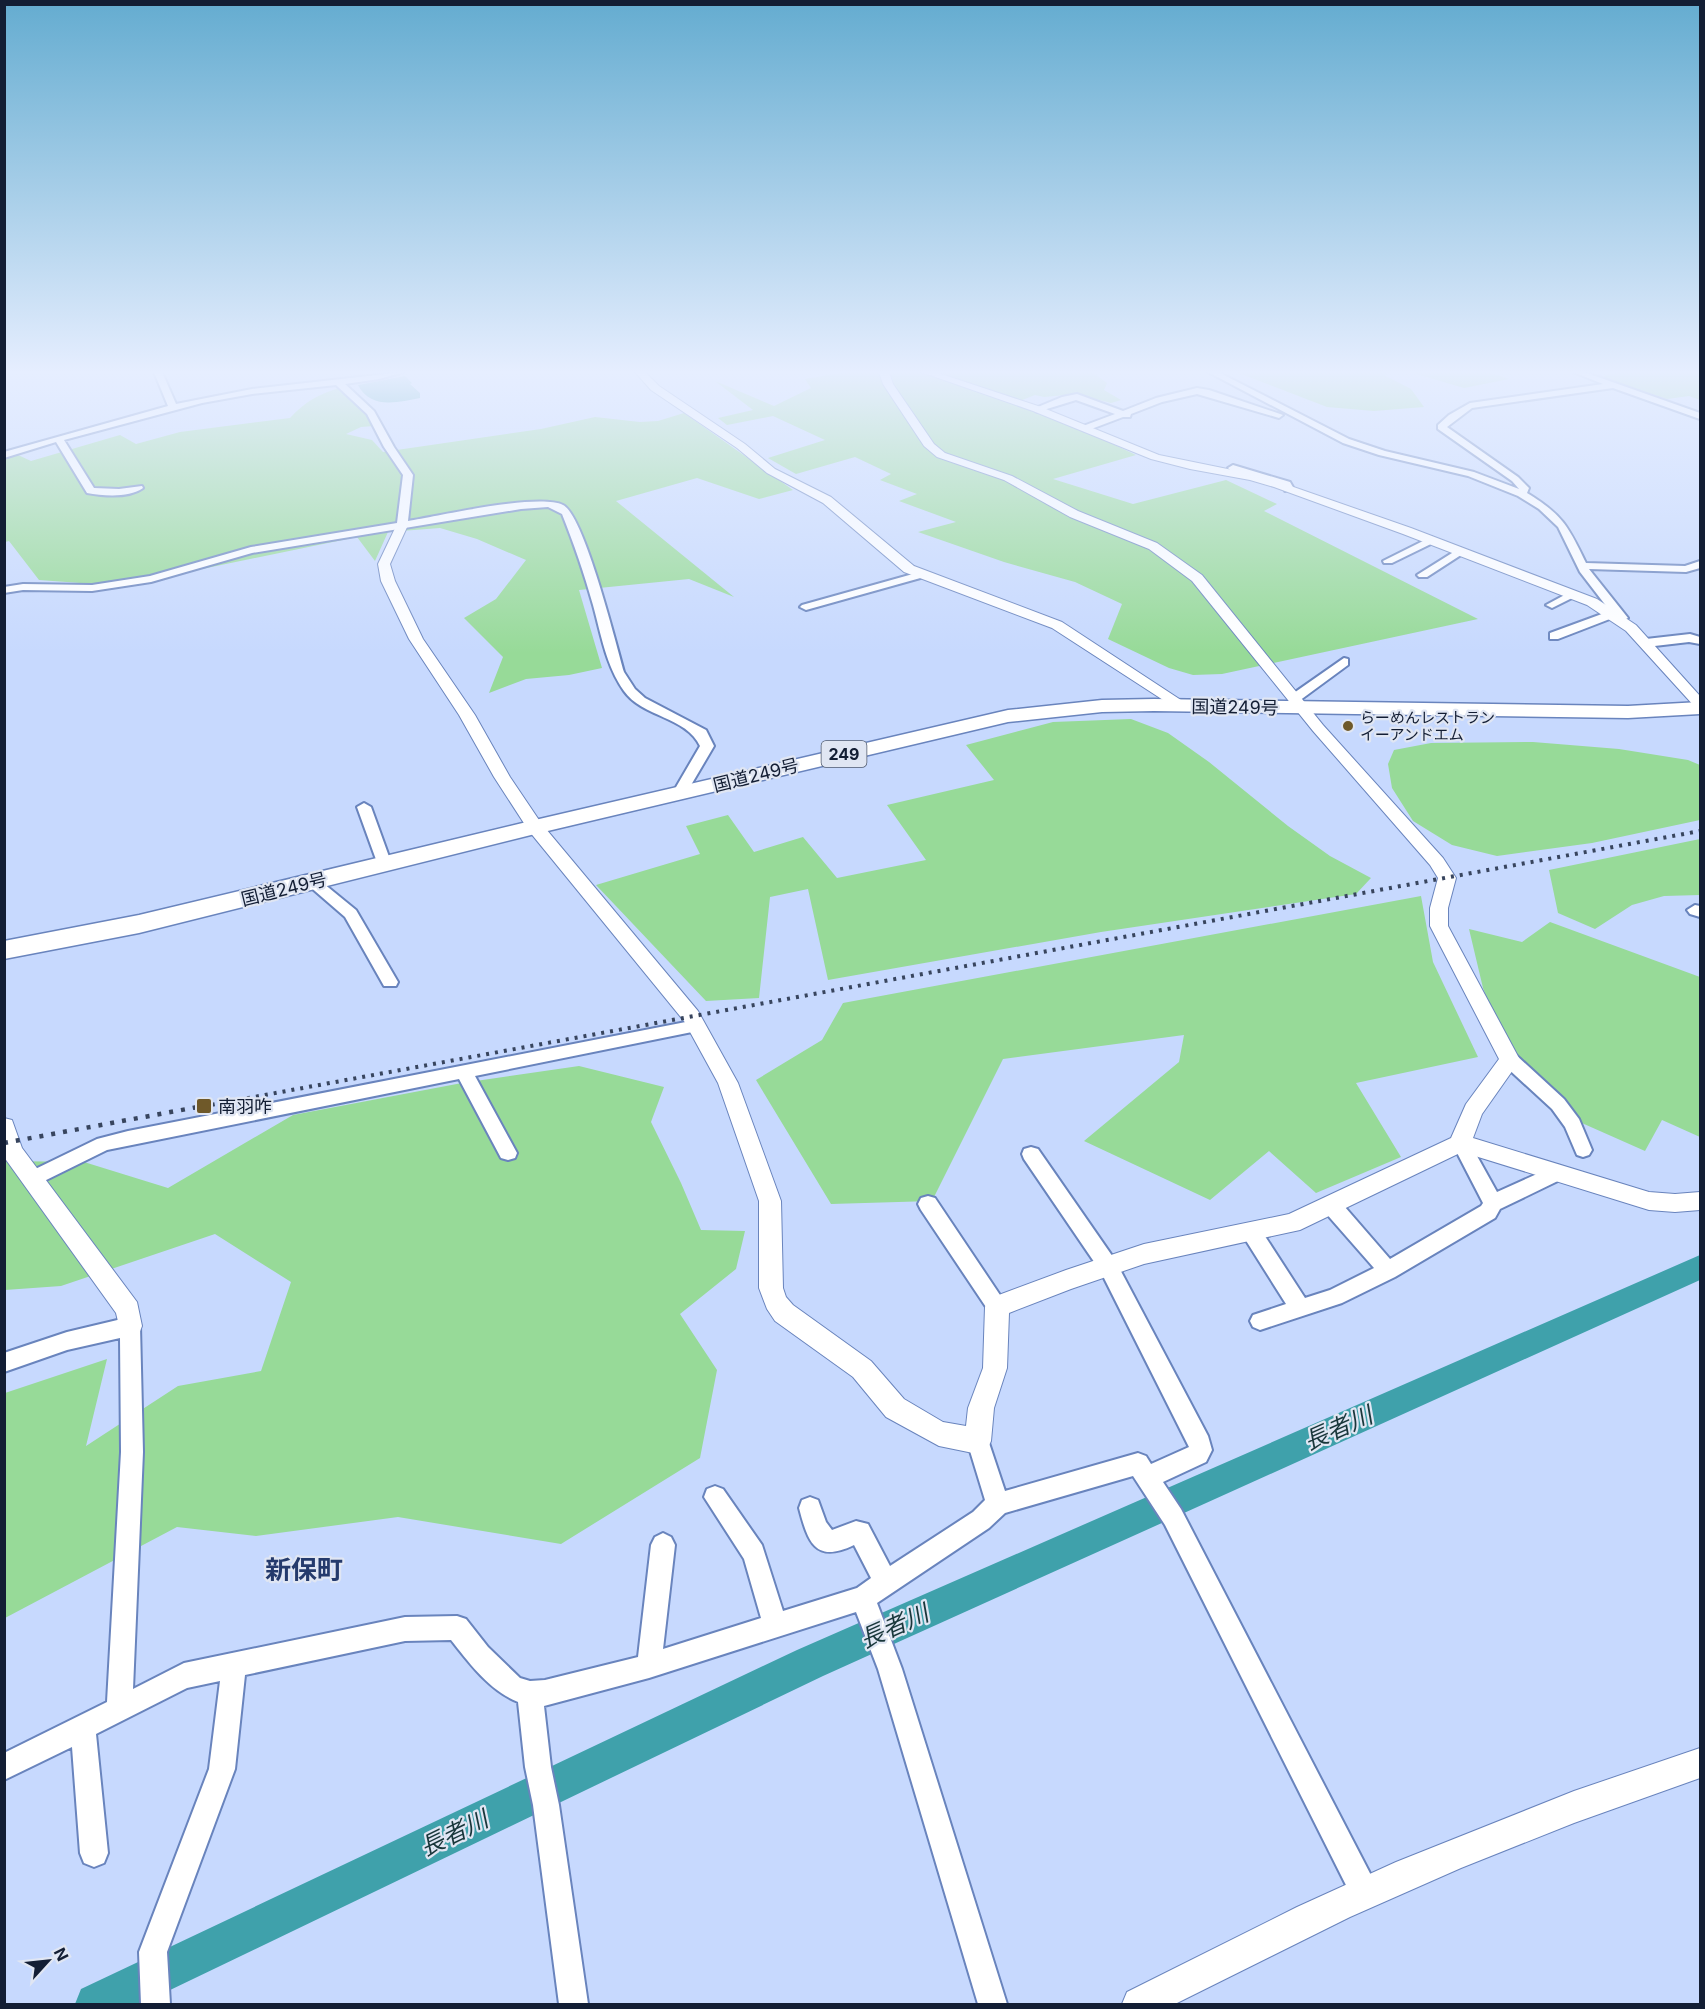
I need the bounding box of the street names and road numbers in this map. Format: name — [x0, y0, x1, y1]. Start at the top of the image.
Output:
street label: 国道249号 — [1191, 696, 1279, 718]
road number: 249 — [822, 741, 866, 767]
street label: 国道249号 — [711, 754, 801, 796]
street label: 国道249号 — [239, 868, 329, 910]

